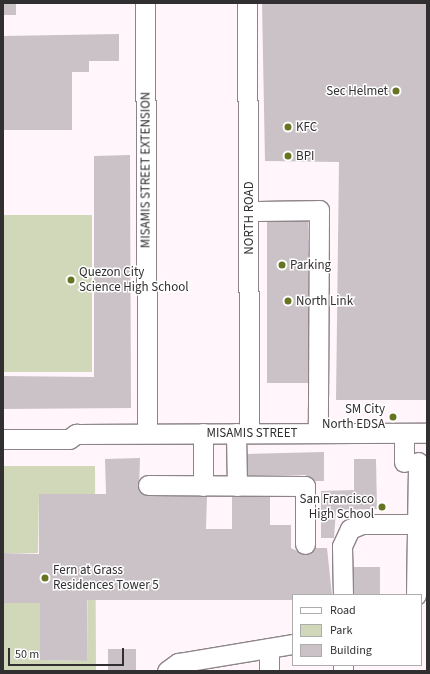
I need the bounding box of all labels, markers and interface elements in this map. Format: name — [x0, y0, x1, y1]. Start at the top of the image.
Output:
place label: Sec Helmet — [326, 83, 388, 99]
marker: Sec Helmet — [391, 86, 401, 96]
street label: MISAMIS STREET EXTENSION — [138, 92, 154, 248]
place label: KFC — [296, 119, 317, 135]
marker: KFC — [283, 122, 293, 132]
place label: BPI — [296, 148, 314, 164]
marker: BPI — [283, 151, 293, 161]
street label: NORTH ROAD — [241, 181, 257, 255]
place label: Parking — [290, 257, 331, 273]
marker: Parking — [277, 260, 287, 270]
place label: Quezon City Science High School — [79, 265, 189, 296]
marker: Quezon City Science High School — [66, 275, 76, 285]
place label: North Link — [296, 293, 353, 309]
marker: North Link — [283, 296, 293, 306]
place label: SM City North EDSA — [322, 402, 385, 433]
marker: SM City North EDSA — [388, 412, 398, 422]
street label: MISAMIS STREET — [207, 425, 297, 441]
place label: San Francisco High School — [299, 492, 374, 523]
marker: San Francisco High School — [377, 502, 387, 512]
place label: Fern at Grass Residences Tower 5 — [53, 563, 159, 594]
marker: Fern at Grass Residences Tower 5 — [40, 573, 50, 583]
legend — [292, 594, 422, 666]
text: Road — [330, 602, 356, 619]
text: Park — [330, 622, 352, 639]
scale bar — [10, 640, 126, 666]
text: Building — [330, 642, 372, 659]
text: 50 m — [15, 646, 39, 663]

